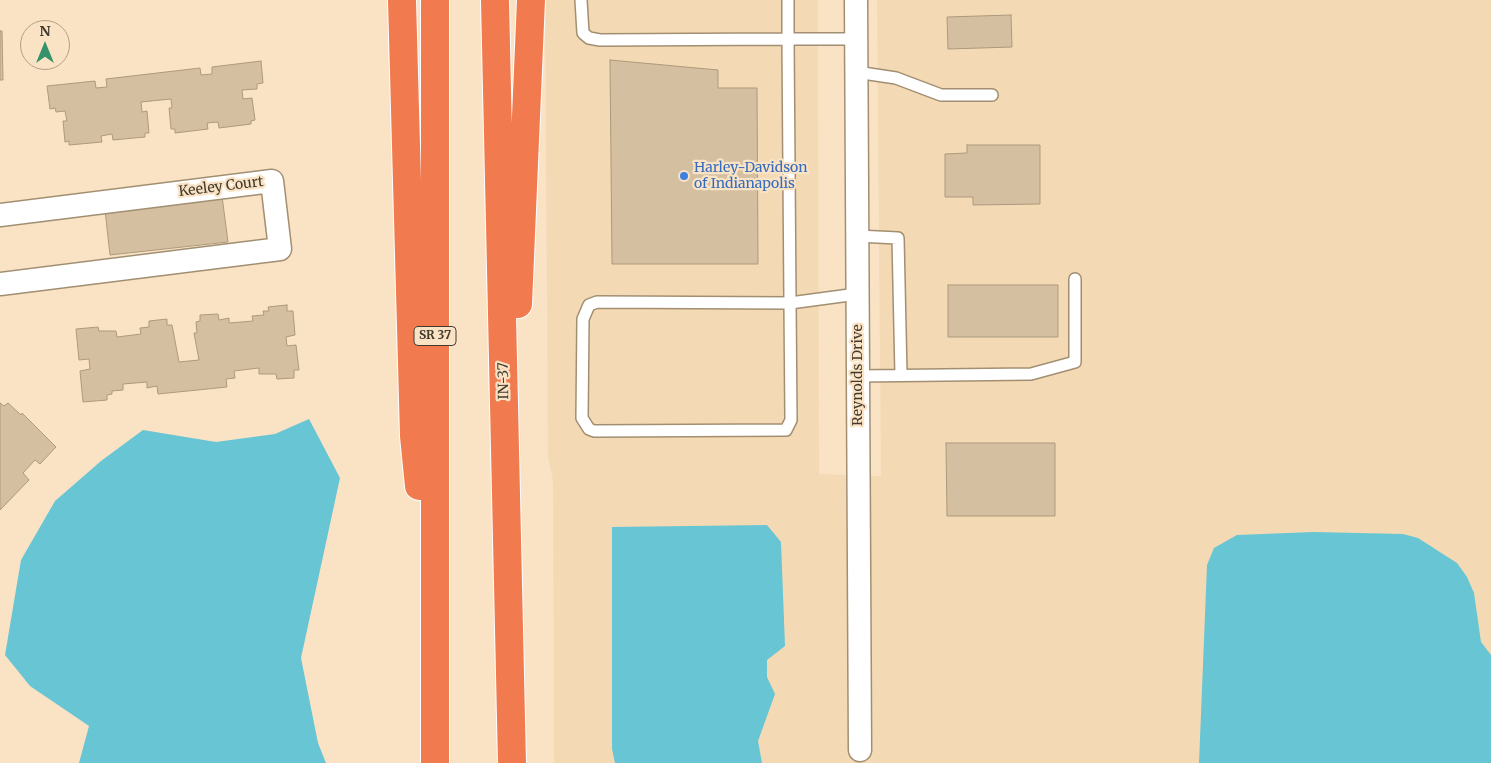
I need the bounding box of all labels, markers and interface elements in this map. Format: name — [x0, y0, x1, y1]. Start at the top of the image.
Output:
north arrow — [20, 20, 70, 70]
text: N — [39, 22, 51, 40]
place label: Harley-Davidson of Indianapolis — [694, 160, 808, 192]
marker: Harley-Davidson of Indianapolis — [678, 170, 690, 182]
street label: Keeley Court — [178, 173, 264, 201]
street label: Reynolds Drive — [850, 324, 866, 426]
road number: SR 37 — [414, 326, 456, 346]
street label: IN-37 — [495, 362, 513, 400]

